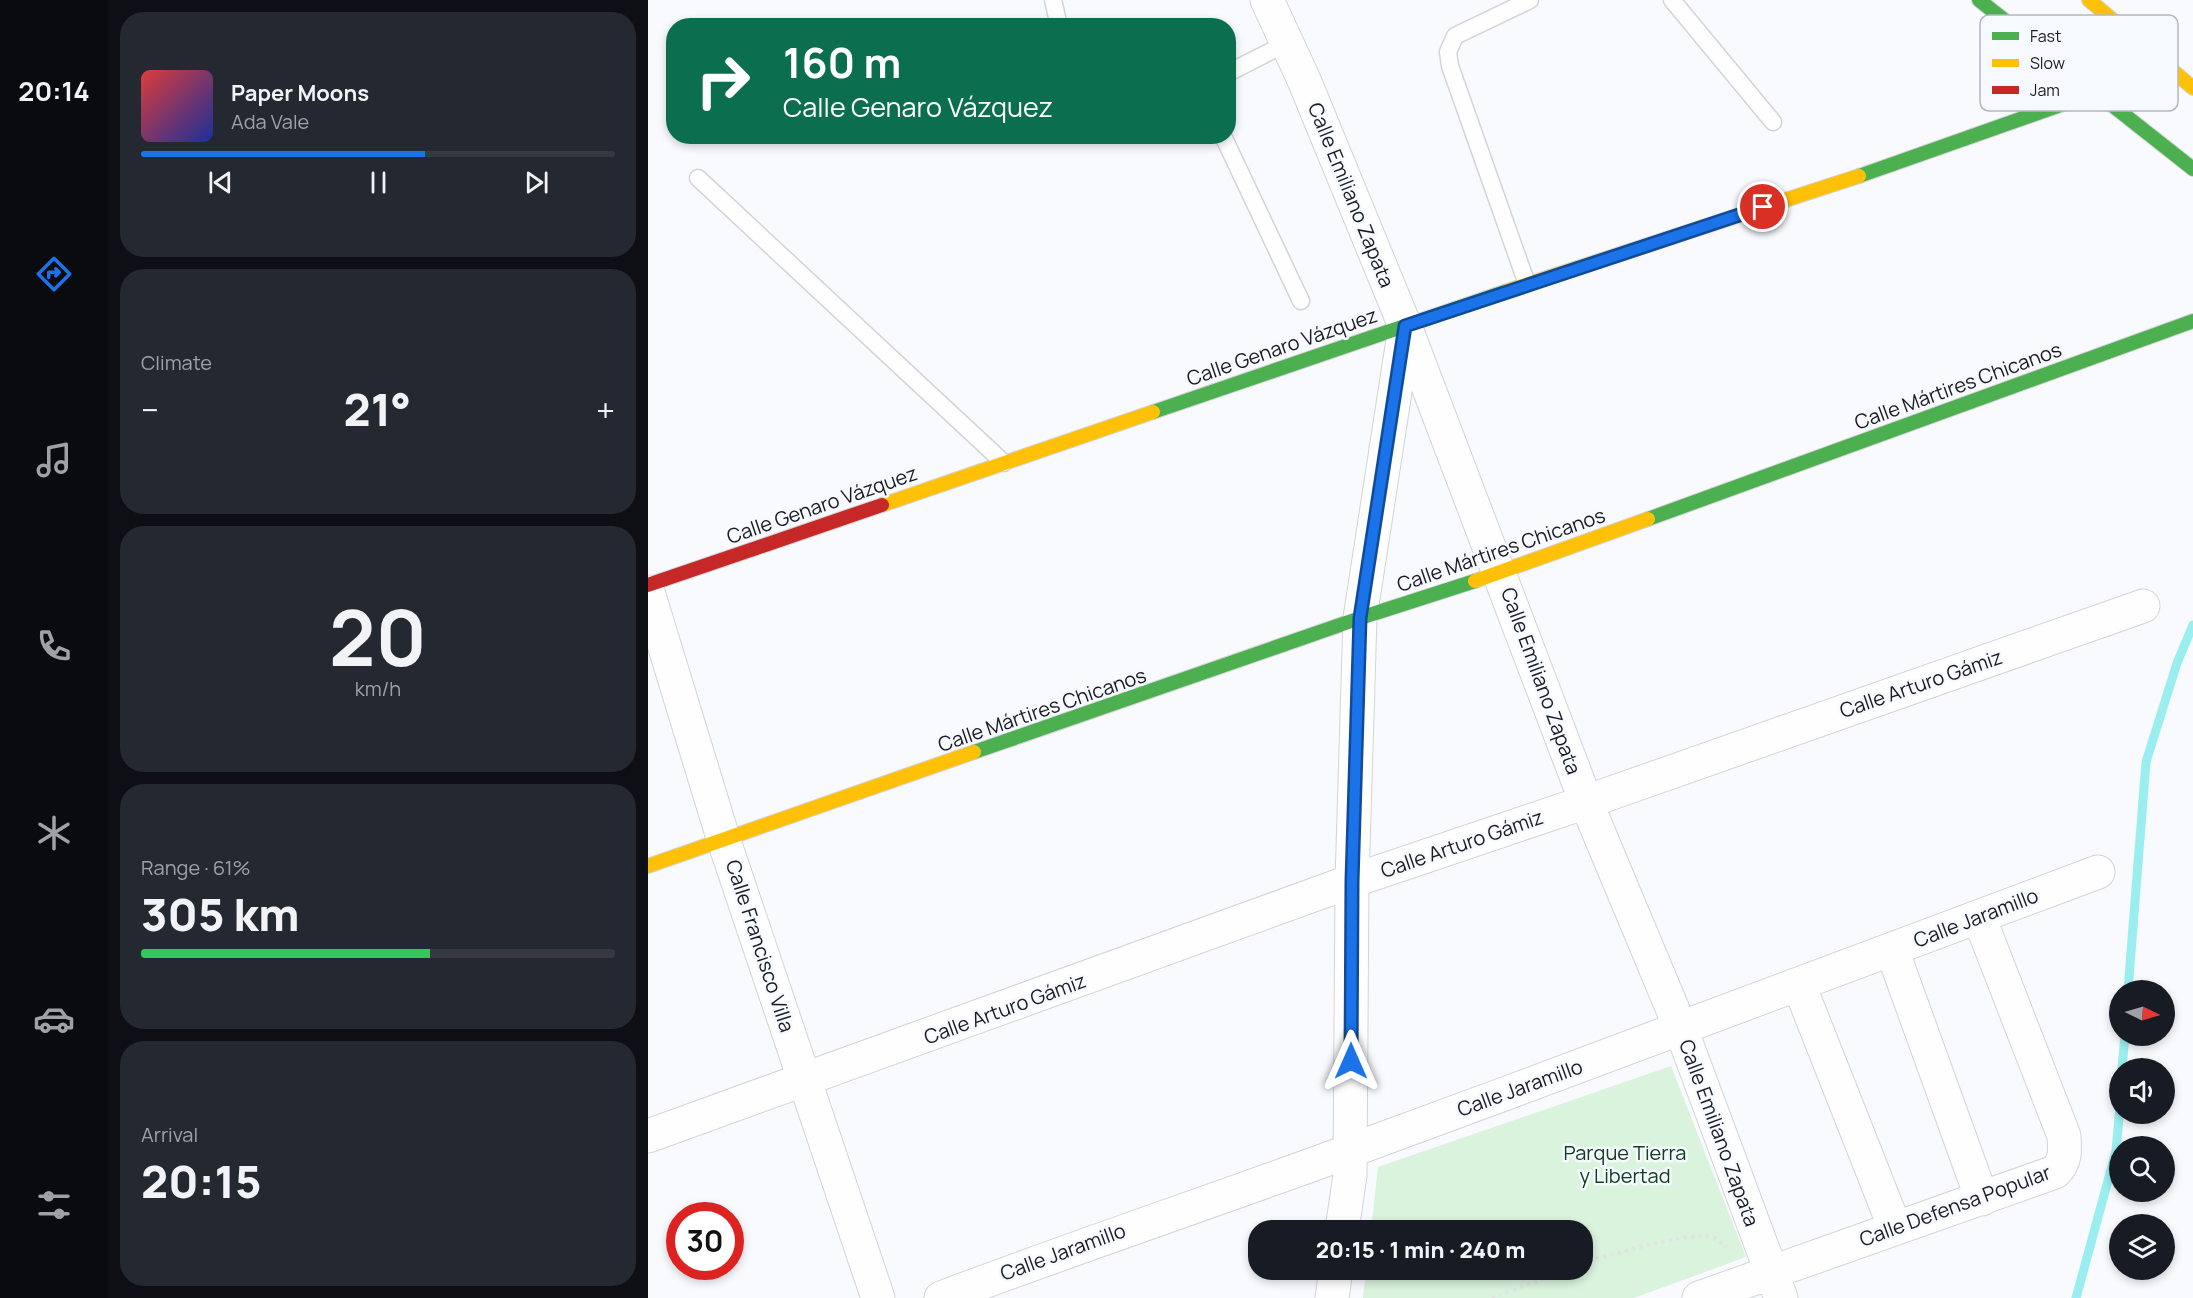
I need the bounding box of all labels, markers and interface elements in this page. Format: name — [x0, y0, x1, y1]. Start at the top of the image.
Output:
legend — [1980, 15, 2178, 111]
text: Fast — [2030, 25, 2061, 47]
text: 160 m — [783, 33, 901, 91]
icon: right — [684, 42, 762, 120]
text: Slow — [2030, 52, 2065, 74]
text: 20:14 — [18, 72, 90, 109]
text: Paper Moons — [231, 78, 369, 108]
text: Jam — [2030, 79, 2060, 101]
text: Calle Genaro Vázquez — [783, 88, 1053, 125]
street label: Calle Emiliano Zapata — [1302, 98, 1401, 291]
text: Ada Vale — [231, 108, 309, 135]
icon: previous — [204, 166, 237, 199]
icon: pause — [362, 166, 395, 199]
icon: next — [520, 166, 553, 199]
pin — [1737, 181, 1788, 232]
icon: arrive — [1746, 190, 1779, 223]
icon: directions — [33, 253, 75, 295]
street label: Calle Genaro Vázquez — [1183, 301, 1381, 392]
street label: Calle Mártires Chicanos — [1851, 335, 2065, 436]
text: Climate — [141, 349, 212, 376]
text: 21° — [343, 378, 411, 440]
text: − — [141, 387, 159, 432]
text: + — [596, 387, 615, 432]
icon: music — [33, 439, 75, 481]
street label: Calle Genaro Vázquez — [723, 459, 921, 550]
street label: Calle Mártires Chicanos — [1393, 501, 1609, 598]
text: 20 — [329, 583, 427, 689]
street label: Calle Emiliano Zapata — [1495, 584, 1588, 778]
icon: phone — [33, 625, 75, 667]
street label: Calle Arturo Gámiz — [1836, 643, 2006, 724]
street label: Calle Mártires Chicanos — [934, 661, 1150, 758]
text: km/h — [355, 675, 401, 702]
street label: Calle Arturo Gámiz — [1377, 803, 1547, 884]
icon: climate — [33, 812, 75, 854]
text: Range · 61% — [141, 854, 251, 881]
street label: Calle Francisco Villa — [720, 856, 801, 1035]
street label: Calle Jaramillo — [1910, 881, 2042, 954]
text: 305 km — [141, 883, 300, 945]
street label: Calle Arturo Gámiz — [920, 967, 1090, 1050]
north arrow — [2109, 980, 2175, 1046]
map controls — [2109, 980, 2175, 1280]
icon: car — [33, 998, 75, 1040]
position arrow — [1319, 1029, 1383, 1093]
street label: Calle Emiliano Zapata — [1673, 1036, 1766, 1230]
street label: Calle Jaramillo — [1453, 1052, 1586, 1123]
button: sound — [2109, 1058, 2175, 1124]
text: Arrival — [141, 1121, 198, 1148]
button: search — [2109, 1136, 2175, 1202]
park label: Parque Tierra y Libertad — [1564, 1139, 1686, 1189]
text: 20:15 — [141, 1150, 262, 1212]
street label: Calle Defensa Popular — [1855, 1158, 2054, 1253]
icon: filters — [33, 1184, 75, 1226]
speed limit sign: 30 — [666, 1202, 744, 1280]
button: layers — [2109, 1214, 2175, 1280]
street label: Calle Jaramillo — [996, 1216, 1129, 1287]
text: 20:15 · 1 min · 240 m — [1316, 1235, 1525, 1265]

